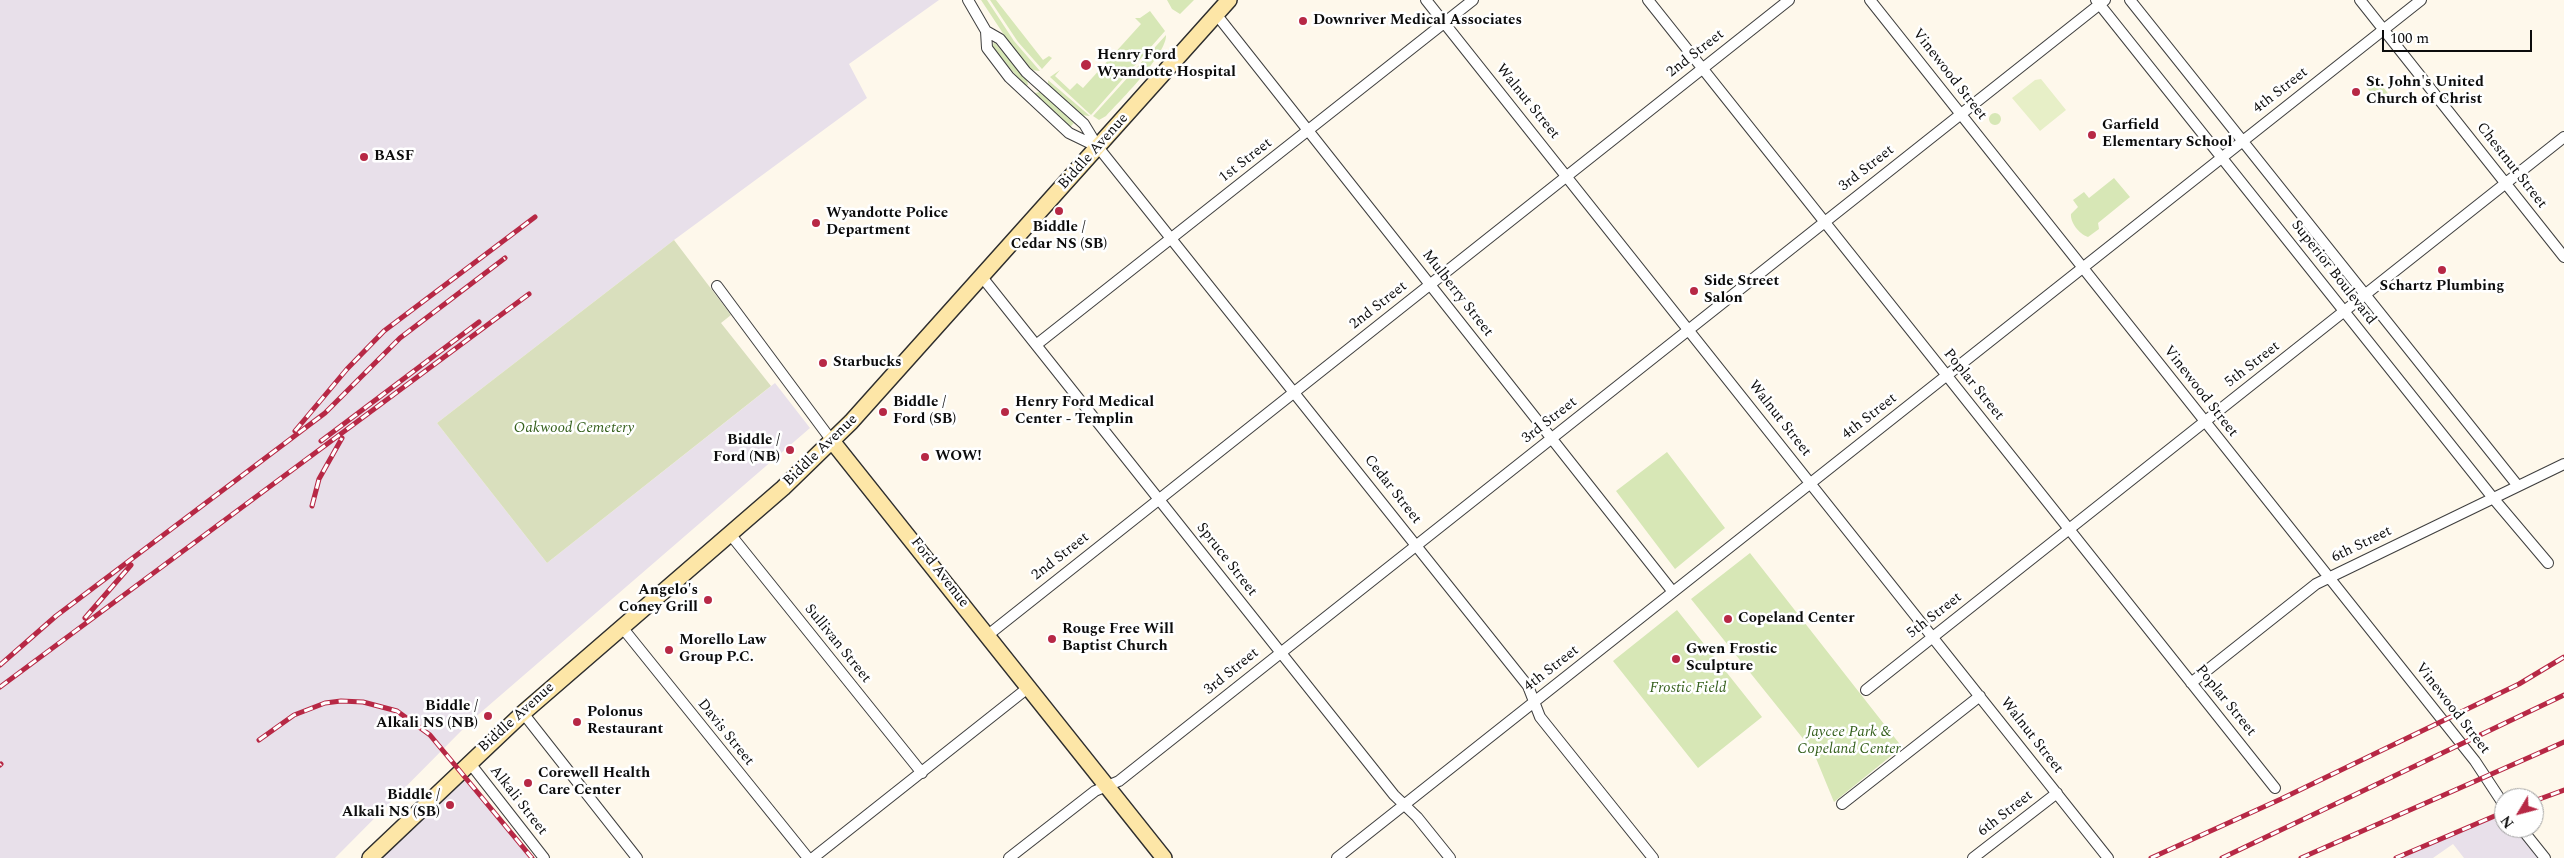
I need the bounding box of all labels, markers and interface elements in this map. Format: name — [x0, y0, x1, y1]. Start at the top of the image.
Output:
place label: Downriver Medical Associates — [1313, 12, 1522, 30]
marker: Downriver Medical Associates — [1297, 15, 1309, 27]
scale bar — [2384, 20, 2534, 52]
street label: 2nd Street — [1664, 26, 1728, 82]
street label: Vinewood Street — [1908, 26, 1990, 124]
text: 100 m — [2390, 27, 2429, 50]
place label: Henry Ford Wyandotte Hospital — [1097, 47, 1236, 82]
marker: Henry Ford Wyandotte Hospital — [1079, 58, 1093, 72]
street label: Walnut Street — [1491, 61, 1563, 143]
street label: 4th Street — [2250, 64, 2312, 118]
place label: St. John's United Church of Christ — [2366, 74, 2484, 109]
marker: St. John's United Church of Christ — [2350, 86, 2362, 98]
street label: Biddle Avenue — [1055, 110, 1133, 194]
place label: Garfield Elementary School — [2102, 117, 2232, 152]
street label: Chestnut Street — [2472, 119, 2550, 213]
marker: Garfield Elementary School — [2086, 129, 2098, 141]
street label: 1st Street — [1216, 135, 1276, 187]
street label: 3rd Street — [1836, 142, 1898, 196]
place label: BASF — [374, 148, 414, 166]
marker: BASF — [358, 151, 370, 163]
place label: Wyandotte Police Department — [826, 205, 948, 240]
marker: Biddle / Cedar NS (SB) — [1053, 205, 1065, 217]
marker: Wyandotte Police Department — [810, 217, 822, 229]
street label: Superior Boulevard — [2287, 217, 2379, 329]
place label: Biddle / Cedar NS (SB) — [1011, 219, 1107, 254]
street label: Mulberry Street — [1418, 247, 1496, 341]
marker: Schartz Plumbing — [2436, 264, 2448, 276]
place label: Side Street Salon — [1704, 273, 1779, 308]
street label: 2nd Street — [1347, 278, 1411, 334]
place label: Schartz Plumbing — [2380, 278, 2504, 296]
marker: Side Street Salon — [1688, 285, 1700, 297]
street label: 5th Street — [2222, 338, 2284, 392]
street label: Vinewood Street — [2159, 343, 2241, 441]
street label: Poplar Street — [1939, 346, 2007, 424]
place label: Starbucks — [833, 354, 902, 372]
marker: Starbucks — [817, 357, 829, 369]
street label: Walnut Street — [1744, 377, 1814, 461]
street label: 4th Street — [1839, 390, 1901, 444]
place label: Biddle / Ford (SB) — [893, 394, 956, 429]
place label: Henry Ford Medical Center - Templin — [1015, 394, 1154, 429]
street label: 3rd Street — [1519, 394, 1581, 448]
marker: Biddle / Ford (SB) — [877, 406, 889, 418]
marker: Henry Ford Medical Center - Templin — [999, 406, 1011, 418]
street label: Biddle Avenue — [780, 411, 862, 491]
park label: Oakwood Cemetery — [514, 420, 634, 438]
place label: Biddle / Ford (NB) — [713, 432, 780, 467]
marker: Biddle / Ford (NB) — [784, 444, 796, 456]
place label: WOW! — [935, 448, 982, 466]
marker: WOW! — [919, 451, 931, 463]
street label: Cedar Street — [1359, 452, 1425, 528]
street label: Spruce Street — [1192, 520, 1260, 600]
street label: 6th Street — [2329, 523, 2395, 567]
street label: 2nd Street — [1029, 529, 1093, 585]
street label: Ford Avenue — [906, 534, 972, 612]
place label: Angelo's Coney Grill — [619, 582, 698, 617]
street label: 5th Street — [1904, 589, 1966, 643]
marker: Angelo's Coney Grill — [702, 594, 714, 606]
street label: Sullivan Street — [800, 601, 874, 687]
place label: Copeland Center — [1738, 610, 1855, 628]
marker: Copeland Center — [1722, 613, 1734, 625]
place label: Rouge Free Will Baptist Church — [1062, 621, 1174, 656]
place label: Morello Law Group P.C. — [679, 632, 766, 667]
marker: Rouge Free Will Baptist Church — [1046, 633, 1058, 645]
place label: Gwen Frostic Sculpture — [1686, 641, 1777, 676]
street label: 4th Street — [1521, 642, 1583, 696]
marker: Morello Law Group P.C. — [663, 644, 675, 656]
street label: 3rd Street — [1201, 645, 1263, 699]
marker: Gwen Frostic Sculpture — [1670, 653, 1682, 665]
street label: Vinewood Street — [2411, 660, 2493, 758]
street label: Poplar Street — [2191, 662, 2259, 740]
street label: Biddle Avenue — [475, 679, 559, 757]
park label: Frostic Field — [1650, 680, 1726, 698]
street label: Walnut Street — [1996, 694, 2066, 778]
street label: Davis Street — [693, 696, 757, 770]
place label: Biddle / Alkali NS (NB) — [376, 698, 478, 733]
place label: Polonus Restaurant — [587, 704, 663, 739]
marker: Biddle / Alkali NS (NB) — [482, 710, 494, 722]
marker: Polonus Restaurant — [571, 716, 583, 728]
park label: Jaycee Park & Copeland Center — [1797, 724, 1901, 759]
street label: Alkali Street — [485, 763, 551, 839]
place label: Corewell Health Care Center — [538, 765, 650, 800]
marker: Corewell Health Care Center — [522, 777, 534, 789]
place label: Biddle / Alkali NS (SB) — [342, 787, 440, 822]
street label: 6th Street — [1975, 787, 2037, 841]
north arrow — [2494, 788, 2544, 838]
marker: Biddle / Alkali NS (SB) — [444, 799, 456, 811]
text: N — [2496, 811, 2519, 833]

